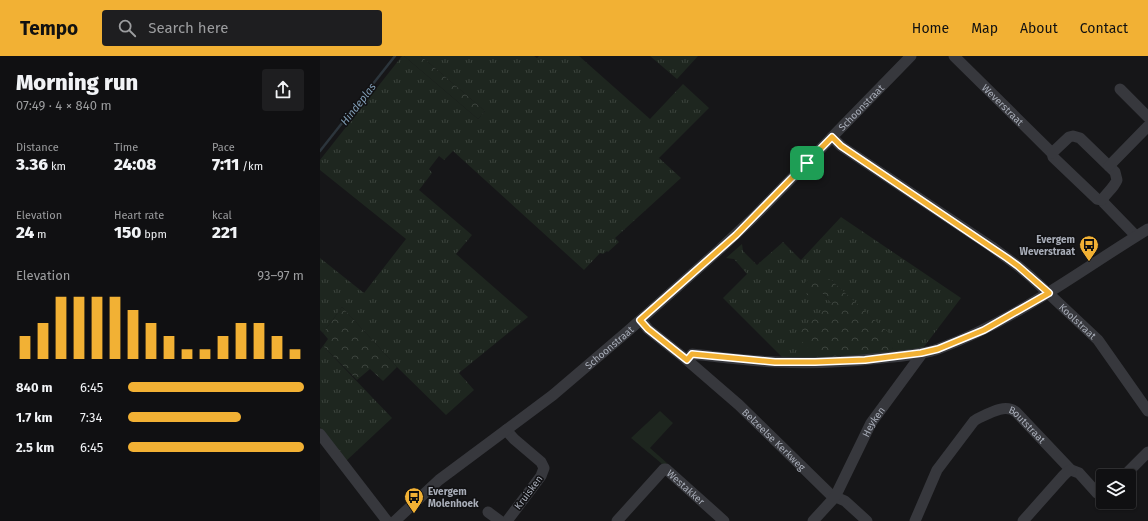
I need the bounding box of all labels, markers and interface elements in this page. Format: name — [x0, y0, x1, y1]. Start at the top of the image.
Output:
search box — [102, 10, 382, 46]
text: Tempo — [20, 17, 78, 40]
icon: search — [116, 17, 138, 39]
text: Search here — [148, 19, 228, 37]
text: Home — [912, 20, 949, 37]
text: Map — [971, 20, 998, 37]
text: About — [1020, 20, 1058, 37]
text: Contact — [1080, 20, 1128, 37]
text: Morning run — [16, 69, 138, 96]
button: share — [262, 69, 304, 111]
water label: Hindeplas — [338, 81, 379, 128]
street label: Schoonstraat — [836, 82, 887, 134]
street label: Weverstraat — [979, 82, 1026, 129]
text: 07:49 · 4 × 840 m — [16, 98, 112, 113]
text: Distance — [16, 141, 59, 154]
text: Time — [114, 141, 138, 154]
text: Pace — [212, 141, 235, 154]
pin — [790, 146, 824, 180]
icon: arrive — [796, 152, 818, 174]
text: 3.36 — [16, 154, 48, 175]
text: 24:08 — [114, 154, 156, 175]
text: 7:11 — [212, 154, 239, 175]
text: km — [48, 160, 66, 173]
text: /km — [239, 160, 263, 173]
text: Elevation — [16, 209, 62, 222]
text: Heart rate — [114, 209, 164, 222]
text: kcal — [212, 209, 232, 222]
text: 24 — [16, 222, 34, 243]
text: 150 — [114, 222, 141, 243]
text: 221 — [212, 222, 237, 243]
text: m — [34, 228, 47, 241]
text: bpm — [141, 228, 167, 241]
place label: Evergem Weverstraat — [1020, 234, 1075, 258]
bus stop icon: Evergem Weverstraat — [1078, 234, 1100, 262]
text: Elevation — [16, 268, 70, 283]
text: 93–97 m — [257, 268, 304, 283]
street label: Koolstraat — [1056, 301, 1099, 342]
street label: Schoonstraat — [583, 324, 637, 372]
text: 840 m — [16, 380, 53, 395]
text: 6:45 — [80, 380, 103, 395]
street label: Boutstraat — [1007, 404, 1048, 446]
street label: Heyken — [860, 405, 888, 439]
street label: Belzeelse Kerkweg — [739, 406, 808, 474]
text: 1.7 km — [16, 410, 52, 425]
text: 7:34 — [80, 410, 102, 425]
text: 2.5 km — [16, 440, 54, 455]
text: 6:45 — [80, 440, 103, 455]
street label: Westakker — [664, 468, 707, 508]
map controls — [1096, 469, 1136, 509]
button: layers — [1096, 469, 1136, 509]
street label: Kruisken — [512, 473, 545, 512]
bus stop icon: Evergem Molenhoek — [403, 486, 425, 514]
place label: Evergem Molenhoek — [428, 486, 479, 510]

